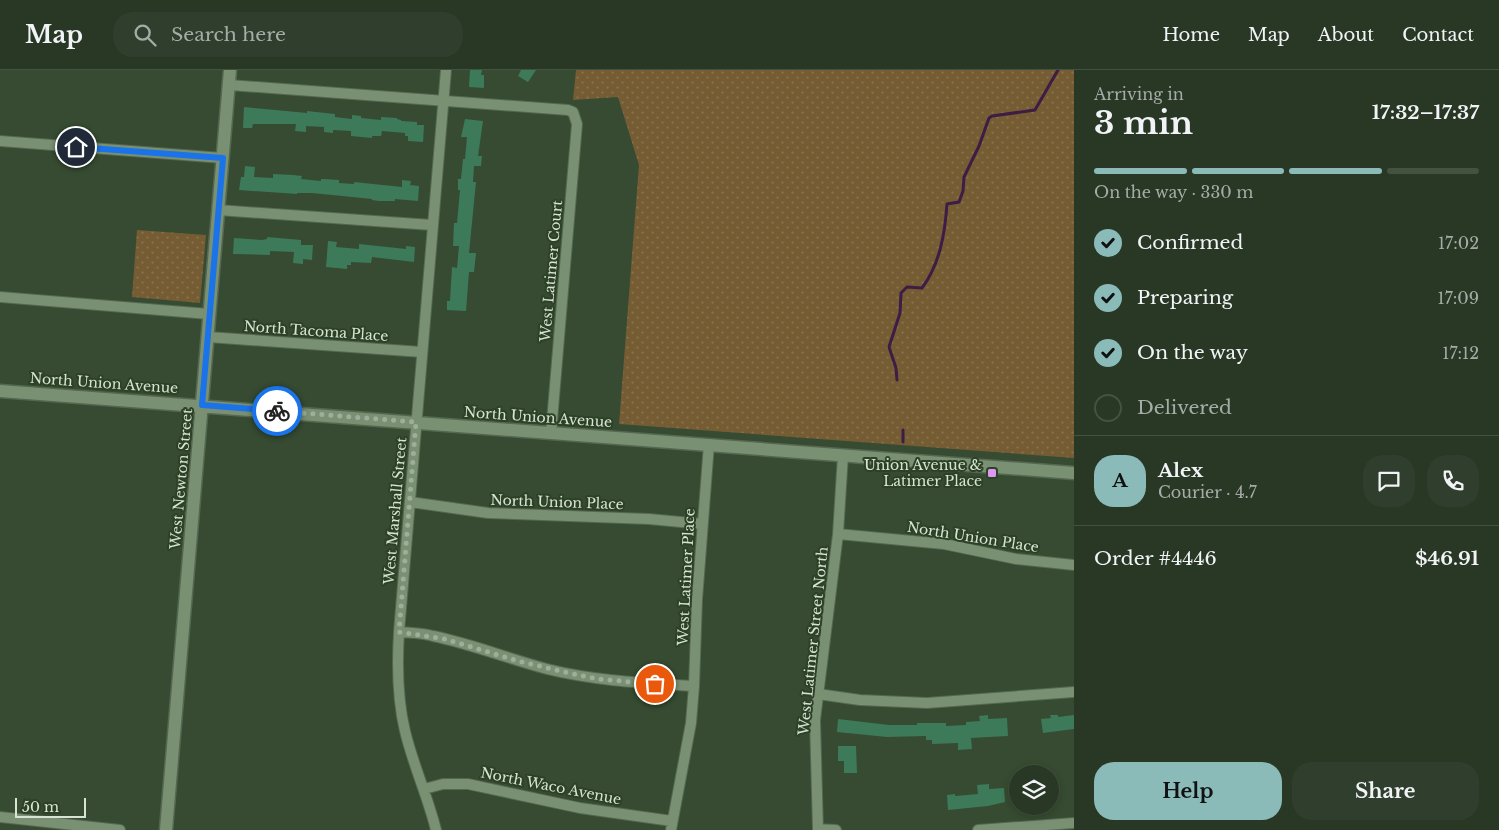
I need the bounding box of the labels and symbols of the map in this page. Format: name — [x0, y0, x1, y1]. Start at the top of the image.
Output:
pin — [55, 126, 97, 168]
street label: West Latimer Court — [536, 199, 566, 344]
street label: North Tacoma Place — [243, 317, 389, 345]
street label: North Union Avenue — [29, 369, 179, 397]
courier — [252, 386, 302, 436]
street label: North Union Avenue — [463, 403, 613, 431]
street label: West Newton Street — [166, 407, 196, 551]
street label: West Marshall Street — [380, 436, 410, 586]
place label: Union Avenue & Latimer Place — [864, 456, 982, 490]
marker: Union Avenue & Latimer Place — [986, 467, 998, 479]
street label: North Union Place — [490, 491, 624, 513]
street label: West Latimer Place — [673, 508, 699, 647]
street label: North Union Place — [906, 518, 1040, 556]
street label: West Latimer Street North — [794, 545, 832, 737]
pin — [634, 663, 676, 705]
street label: North Waco Avenue — [479, 764, 623, 808]
scale bar — [15, 795, 86, 818]

